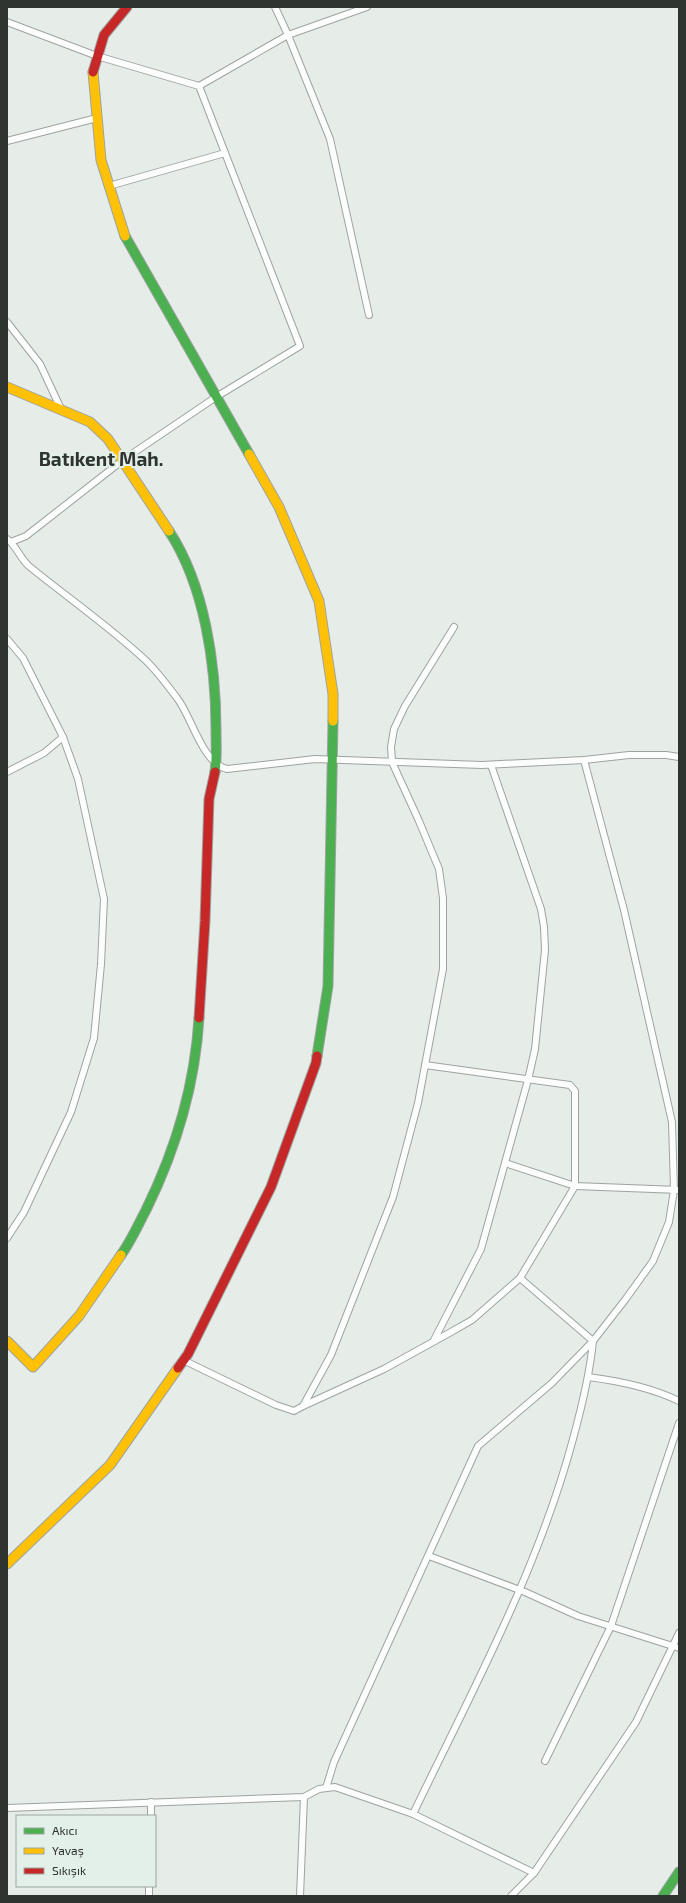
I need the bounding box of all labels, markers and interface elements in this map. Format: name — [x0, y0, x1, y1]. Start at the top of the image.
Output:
district label: Batıkent Mah. — [39, 447, 163, 470]
legend — [16, 1815, 156, 1887]
text: Akıcı — [52, 1823, 77, 1837]
text: Yavaş — [52, 1843, 84, 1858]
text: Sıkışık — [52, 1863, 86, 1878]

